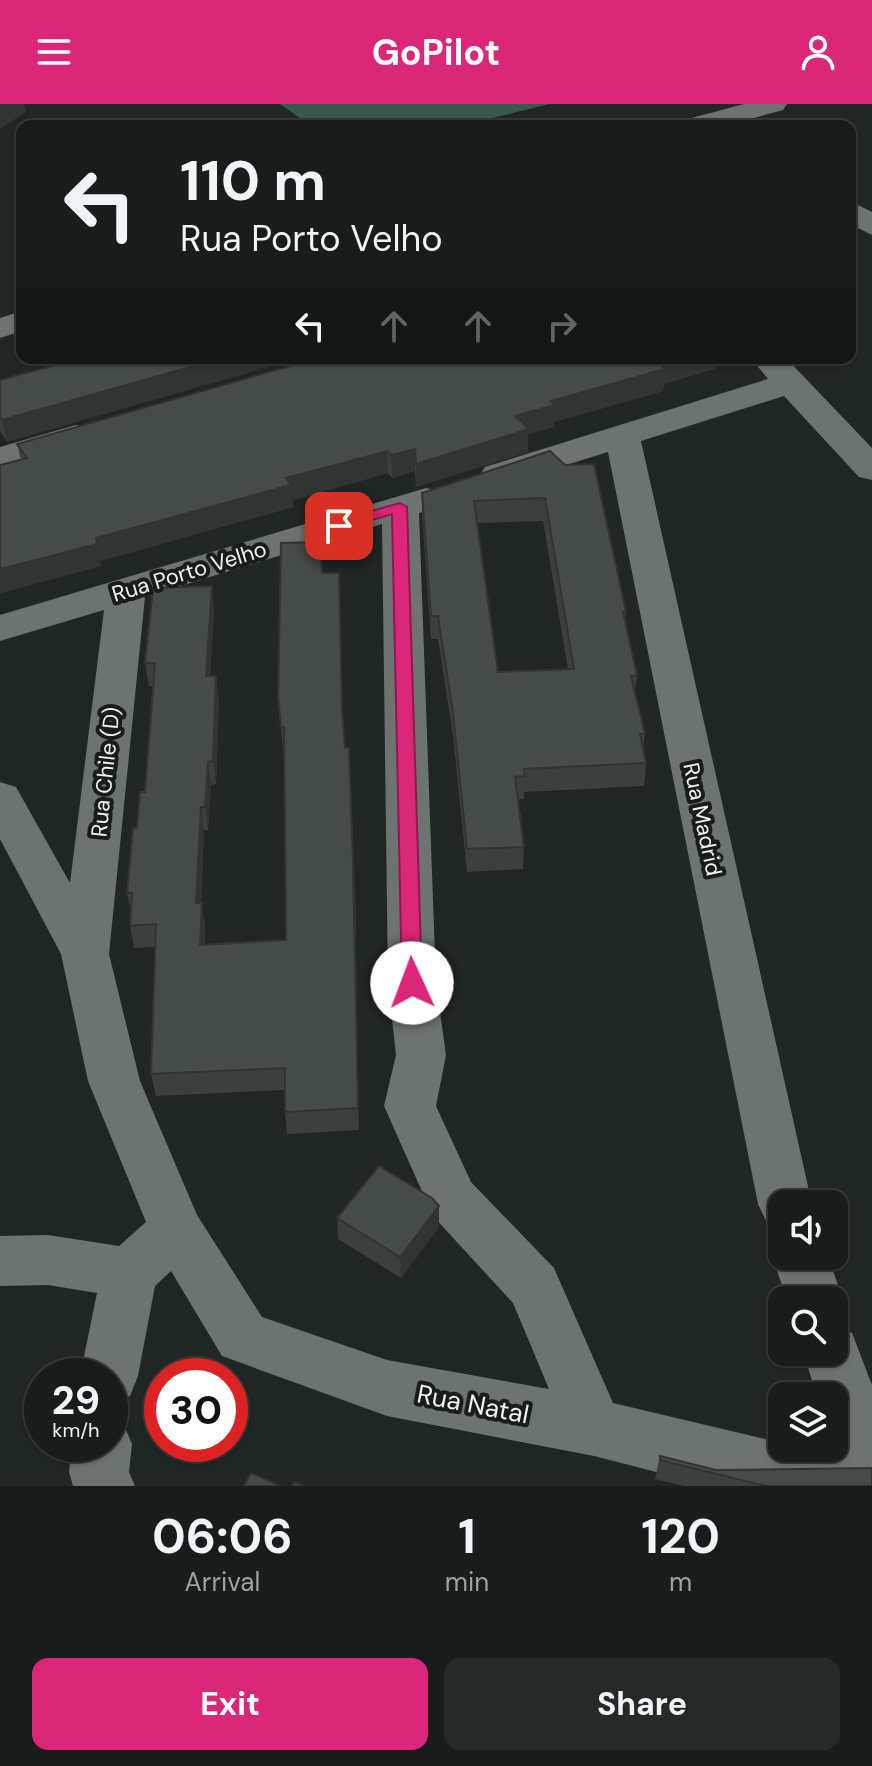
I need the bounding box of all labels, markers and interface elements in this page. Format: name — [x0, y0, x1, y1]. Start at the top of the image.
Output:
text: GoPilot — [372, 29, 500, 76]
icon: menu — [32, 30, 76, 74]
icon: person — [796, 30, 840, 74]
text: 110 m — [180, 144, 326, 217]
icon: left — [48, 152, 152, 256]
text: Rua Porto Velho — [180, 215, 442, 262]
icon: left — [288, 304, 332, 348]
icon: ahead — [372, 304, 416, 348]
icon: ahead — [456, 304, 500, 348]
icon: right — [540, 304, 584, 348]
pin — [305, 492, 373, 560]
icon: arrive — [317, 504, 361, 548]
street label: Rua Porto Velho — [108, 534, 270, 609]
street label: Rua Chile (D) — [84, 706, 127, 838]
street label: Rua Madrid — [676, 760, 729, 878]
position arrow — [370, 941, 454, 1025]
map controls — [768, 1190, 848, 1462]
button: sound — [768, 1190, 848, 1270]
button: search — [768, 1286, 848, 1366]
speed limit sign: 30 — [144, 1358, 248, 1462]
text: 29 — [52, 1374, 100, 1426]
street label: Rua Natal — [414, 1377, 532, 1431]
button: layers — [768, 1382, 848, 1462]
text: km/h — [52, 1417, 100, 1443]
text: 06:06 — [152, 1505, 293, 1568]
text: 1 — [458, 1505, 476, 1568]
text: 120 — [641, 1505, 720, 1568]
text: Arrival — [185, 1565, 260, 1599]
text: min — [445, 1565, 489, 1599]
text: m — [669, 1565, 692, 1599]
button: Exit — [32, 1658, 428, 1750]
button: Share — [444, 1658, 840, 1750]

